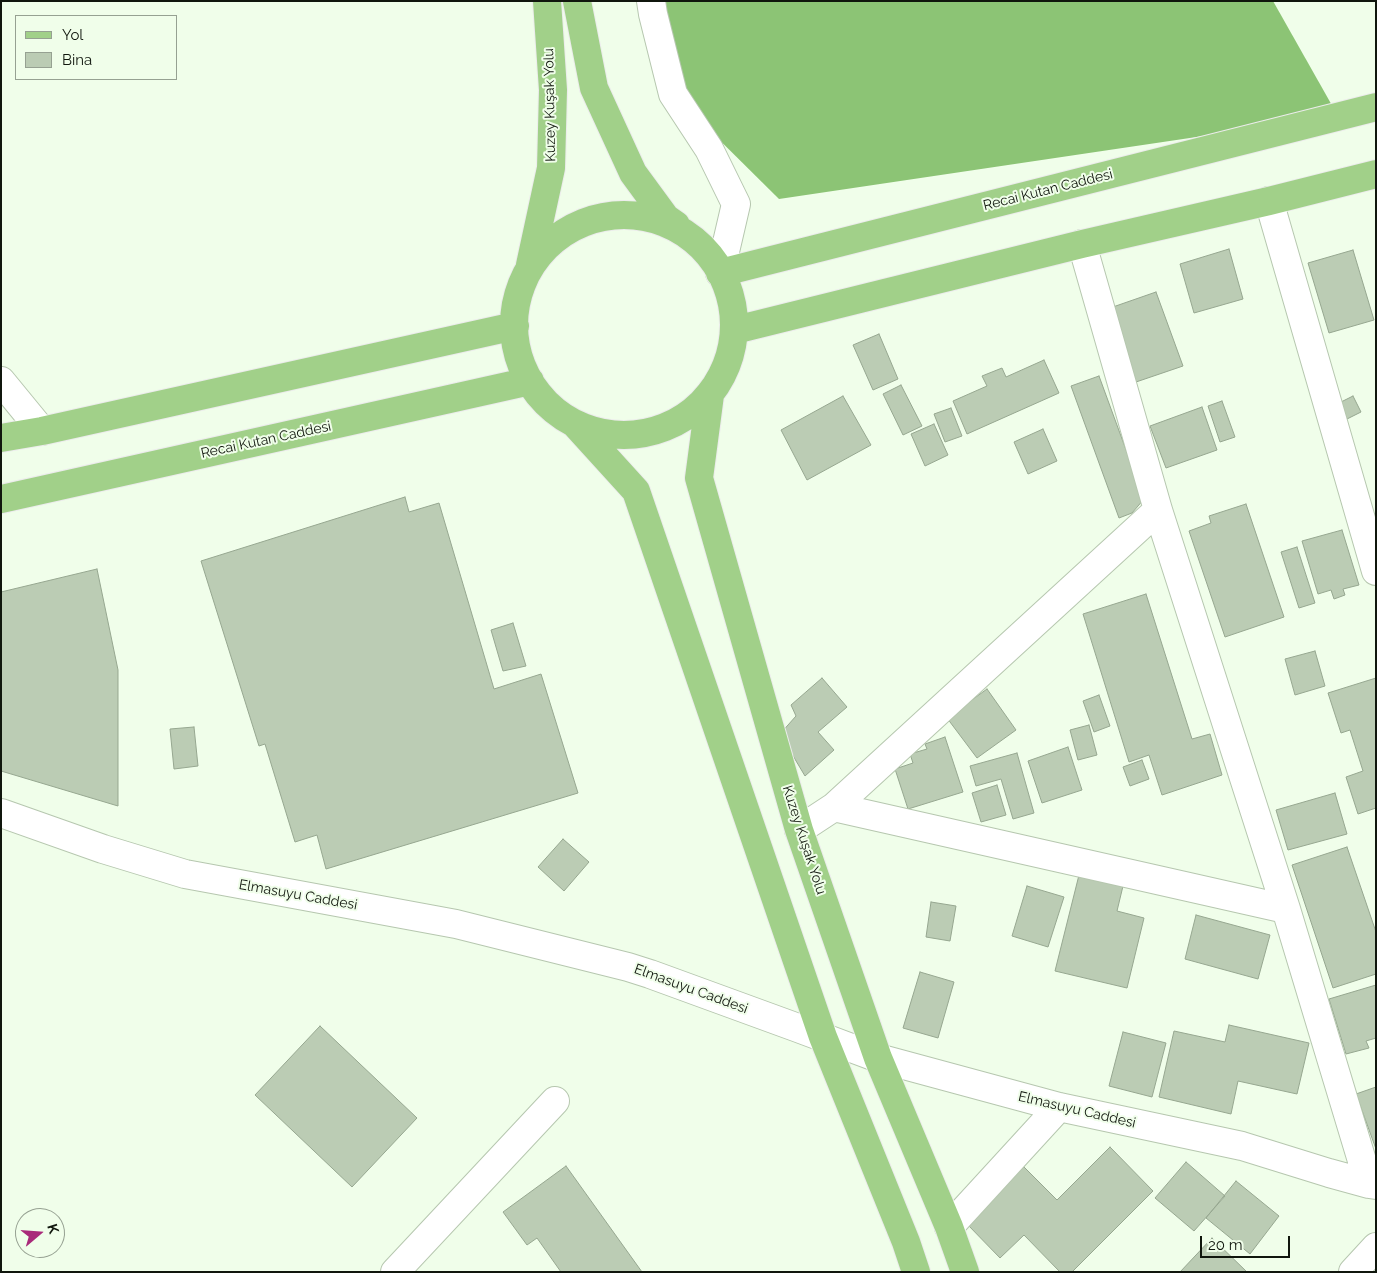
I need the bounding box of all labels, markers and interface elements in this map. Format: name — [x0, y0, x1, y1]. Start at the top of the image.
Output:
legend — [15, 15, 178, 80]
text: Yol — [62, 26, 83, 44]
street label: Kuzey Kuşak Yolu — [541, 48, 559, 162]
text: Bina — [62, 51, 92, 69]
street label: Recai Kutan Caddesi — [982, 166, 1114, 214]
street label: Recai Kutan Caddesi — [199, 418, 333, 462]
street label: Kuzey Kuşak Yolu — [778, 783, 830, 897]
street label: Elmasuyu Caddesi — [237, 876, 359, 914]
street label: Elmasuyu Caddesi — [632, 961, 750, 1017]
street label: Elmasuyu Caddesi — [1017, 1088, 1137, 1132]
north arrow — [15, 1208, 65, 1258]
text: K — [44, 1222, 62, 1236]
scale bar — [1202, 1226, 1292, 1258]
text: 20 m — [1208, 1236, 1243, 1254]

